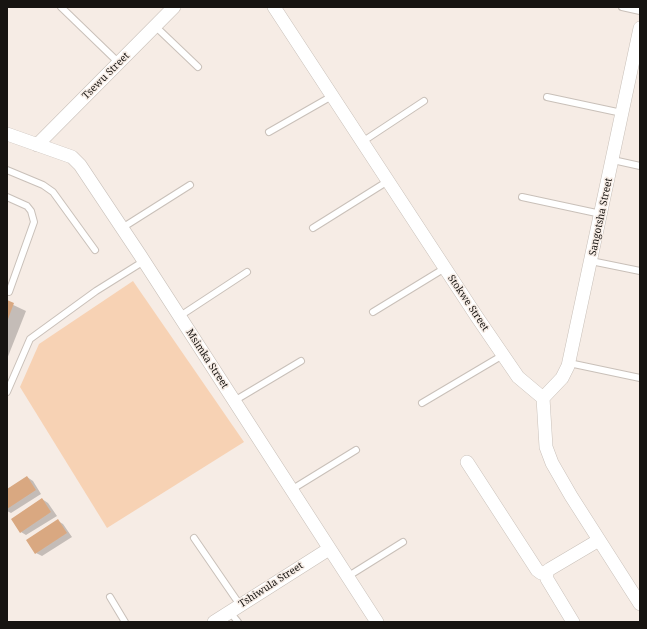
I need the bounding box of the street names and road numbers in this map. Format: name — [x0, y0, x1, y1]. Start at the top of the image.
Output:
street label: Tsewu Street — [80, 50, 132, 102]
street label: Sangotsha Street — [587, 177, 615, 257]
street label: Stokwe Street — [445, 273, 491, 333]
street label: Msimka Street — [183, 327, 231, 391]
street label: Tshiwula Street — [237, 560, 305, 610]

